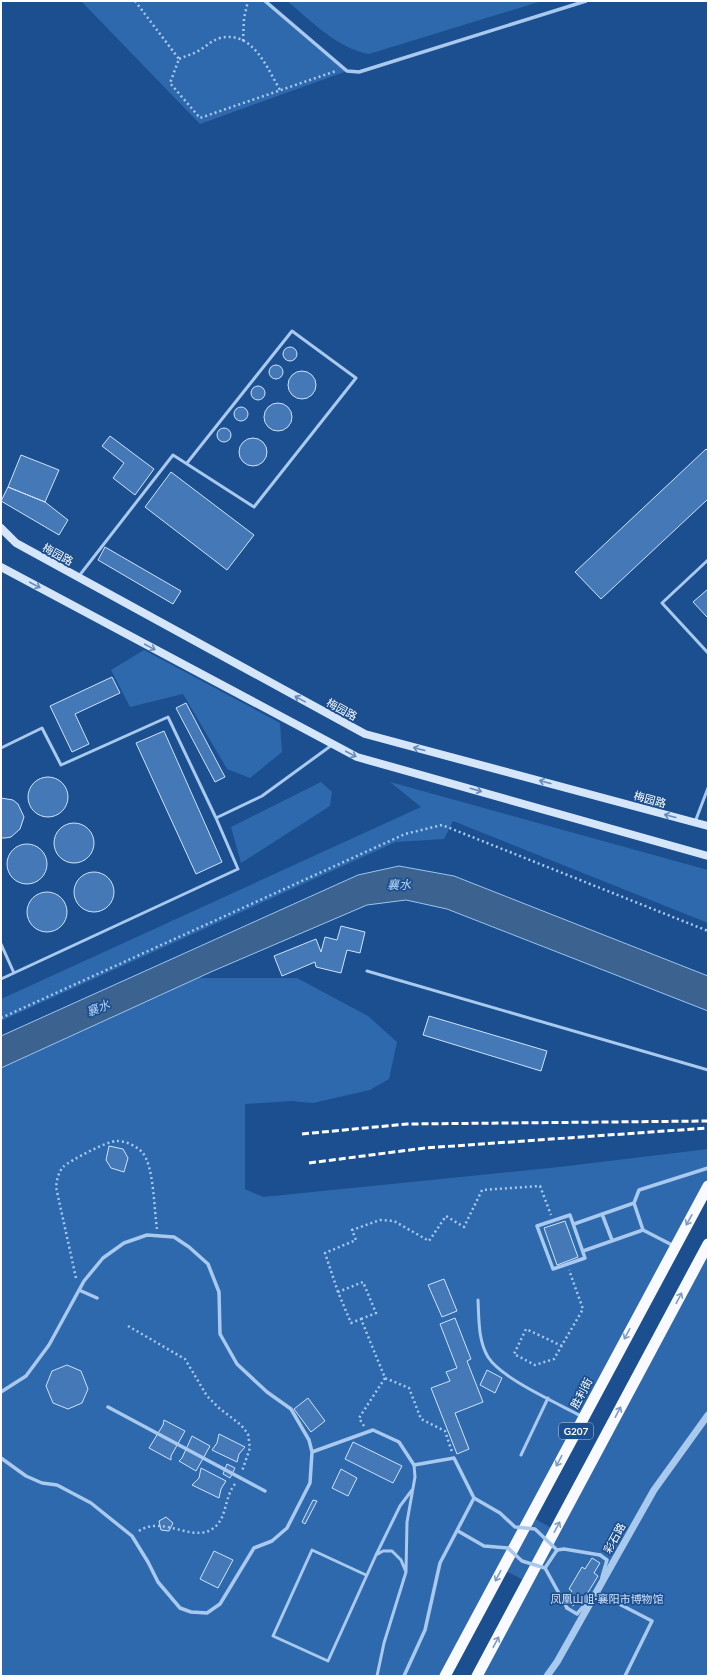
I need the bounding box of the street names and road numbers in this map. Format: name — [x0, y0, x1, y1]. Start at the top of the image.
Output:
street label: 梅园路 — [40, 540, 76, 568]
street label: 梅园路 — [324, 695, 360, 723]
street label: 梅园路 — [632, 788, 668, 810]
street label: 胜利街 — [568, 1375, 594, 1411]
road number: G207 — [559, 1423, 593, 1439]
street label: 彩石路 — [600, 1520, 628, 1556]

